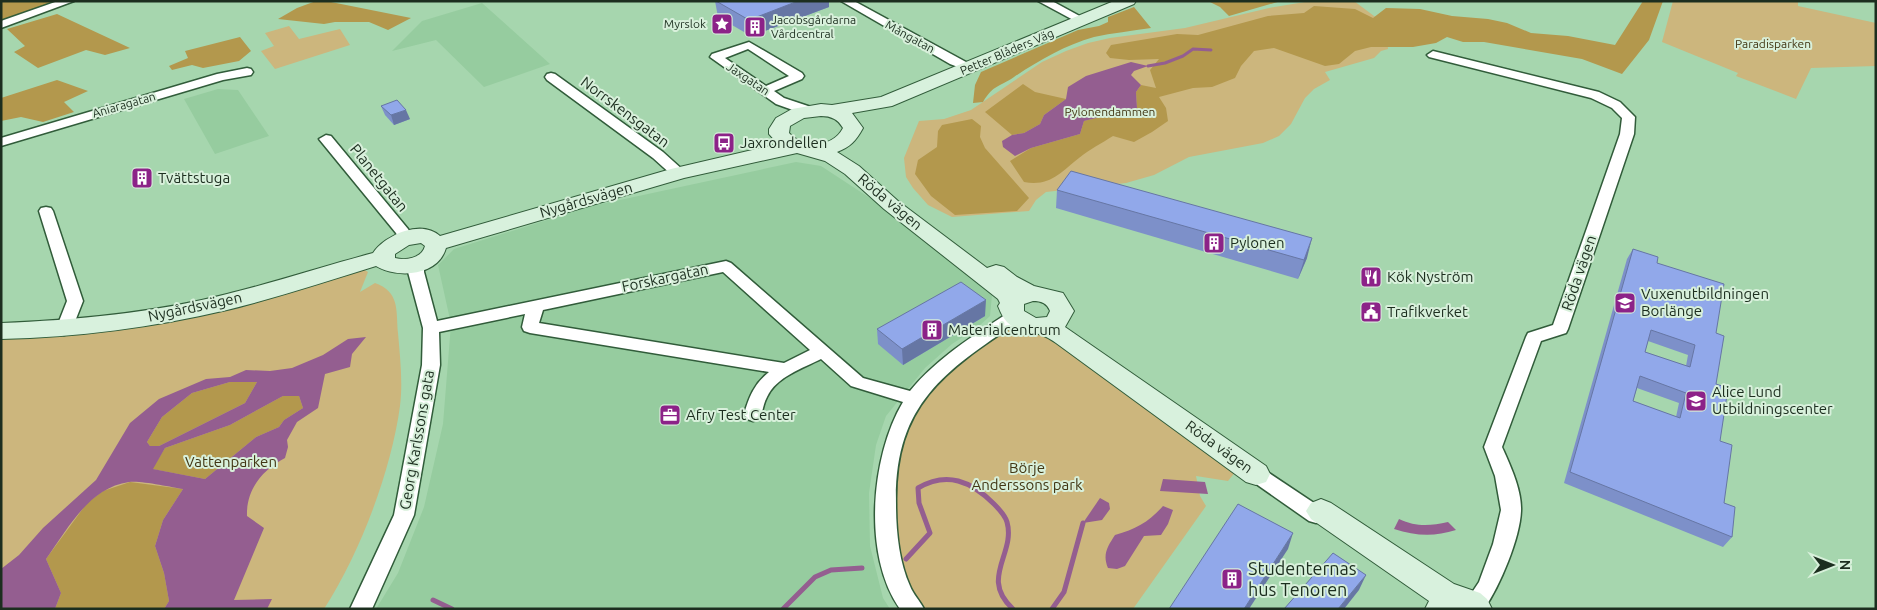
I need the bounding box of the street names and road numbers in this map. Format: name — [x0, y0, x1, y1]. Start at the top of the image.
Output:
street label: Mångatan — [883, 18, 937, 55]
street label: Petter Blåders Väg — [958, 26, 1056, 77]
street label: Jaxgatan — [724, 60, 772, 98]
street label: Norrskensgatan — [578, 73, 673, 150]
street label: Aniaragatan — [91, 89, 157, 120]
street label: Planetgatan — [347, 141, 412, 215]
street label: Röda vägen — [855, 170, 926, 233]
street label: Nygårdsvägen — [538, 178, 634, 221]
street label: Röda vägen — [1558, 233, 1599, 313]
street label: Forskargatan — [620, 260, 710, 295]
street label: Nygårdsvägen — [146, 288, 243, 325]
street label: Georg Karlssons gata — [396, 369, 437, 511]
street label: Röda vägen — [1183, 417, 1256, 477]

